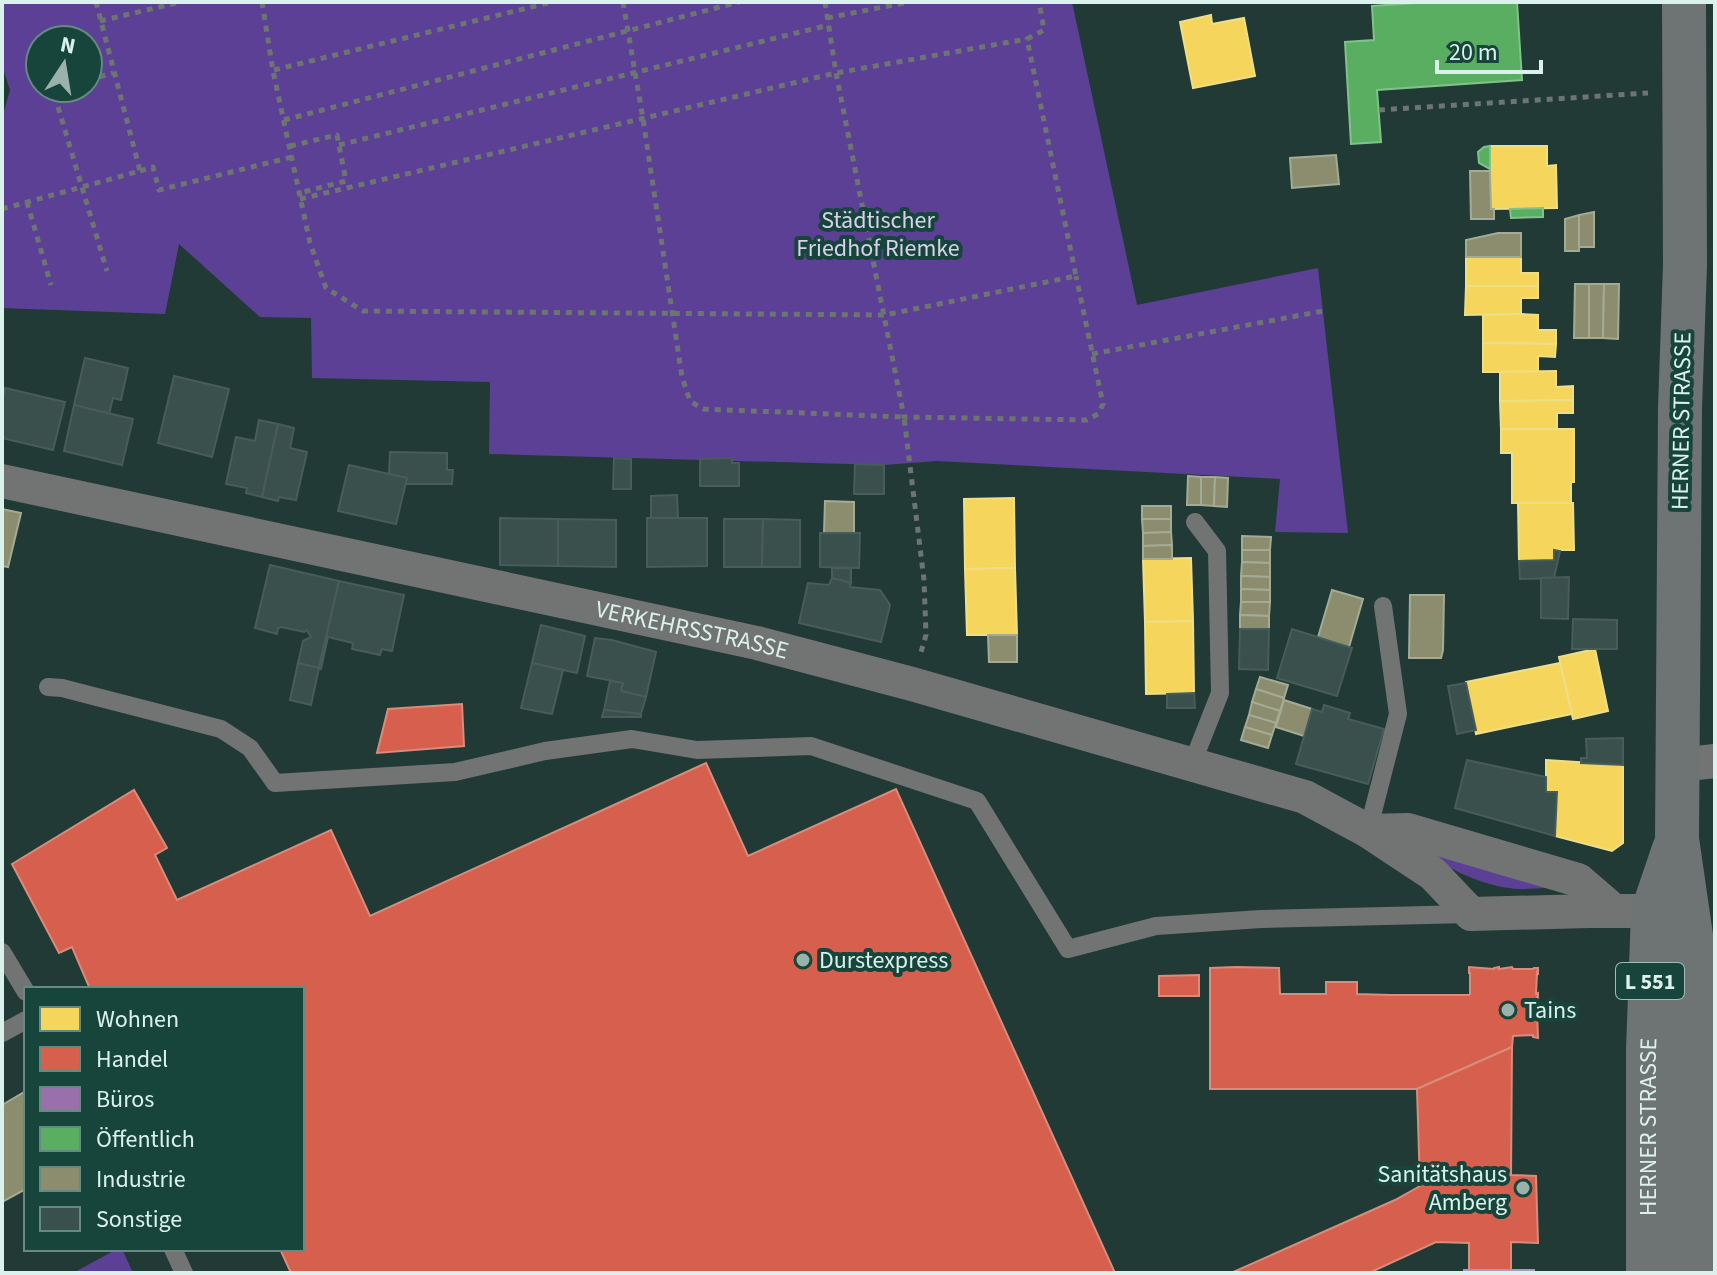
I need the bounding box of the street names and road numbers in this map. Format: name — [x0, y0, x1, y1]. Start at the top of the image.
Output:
street label: HERNER STRASSE — [1662, 332, 1701, 510]
street label: VERKEHRSSTRASSE — [592, 592, 792, 669]
road number: L 551 — [1616, 963, 1684, 999]
street label: HERNER STRASSE — [1631, 1037, 1666, 1216]

